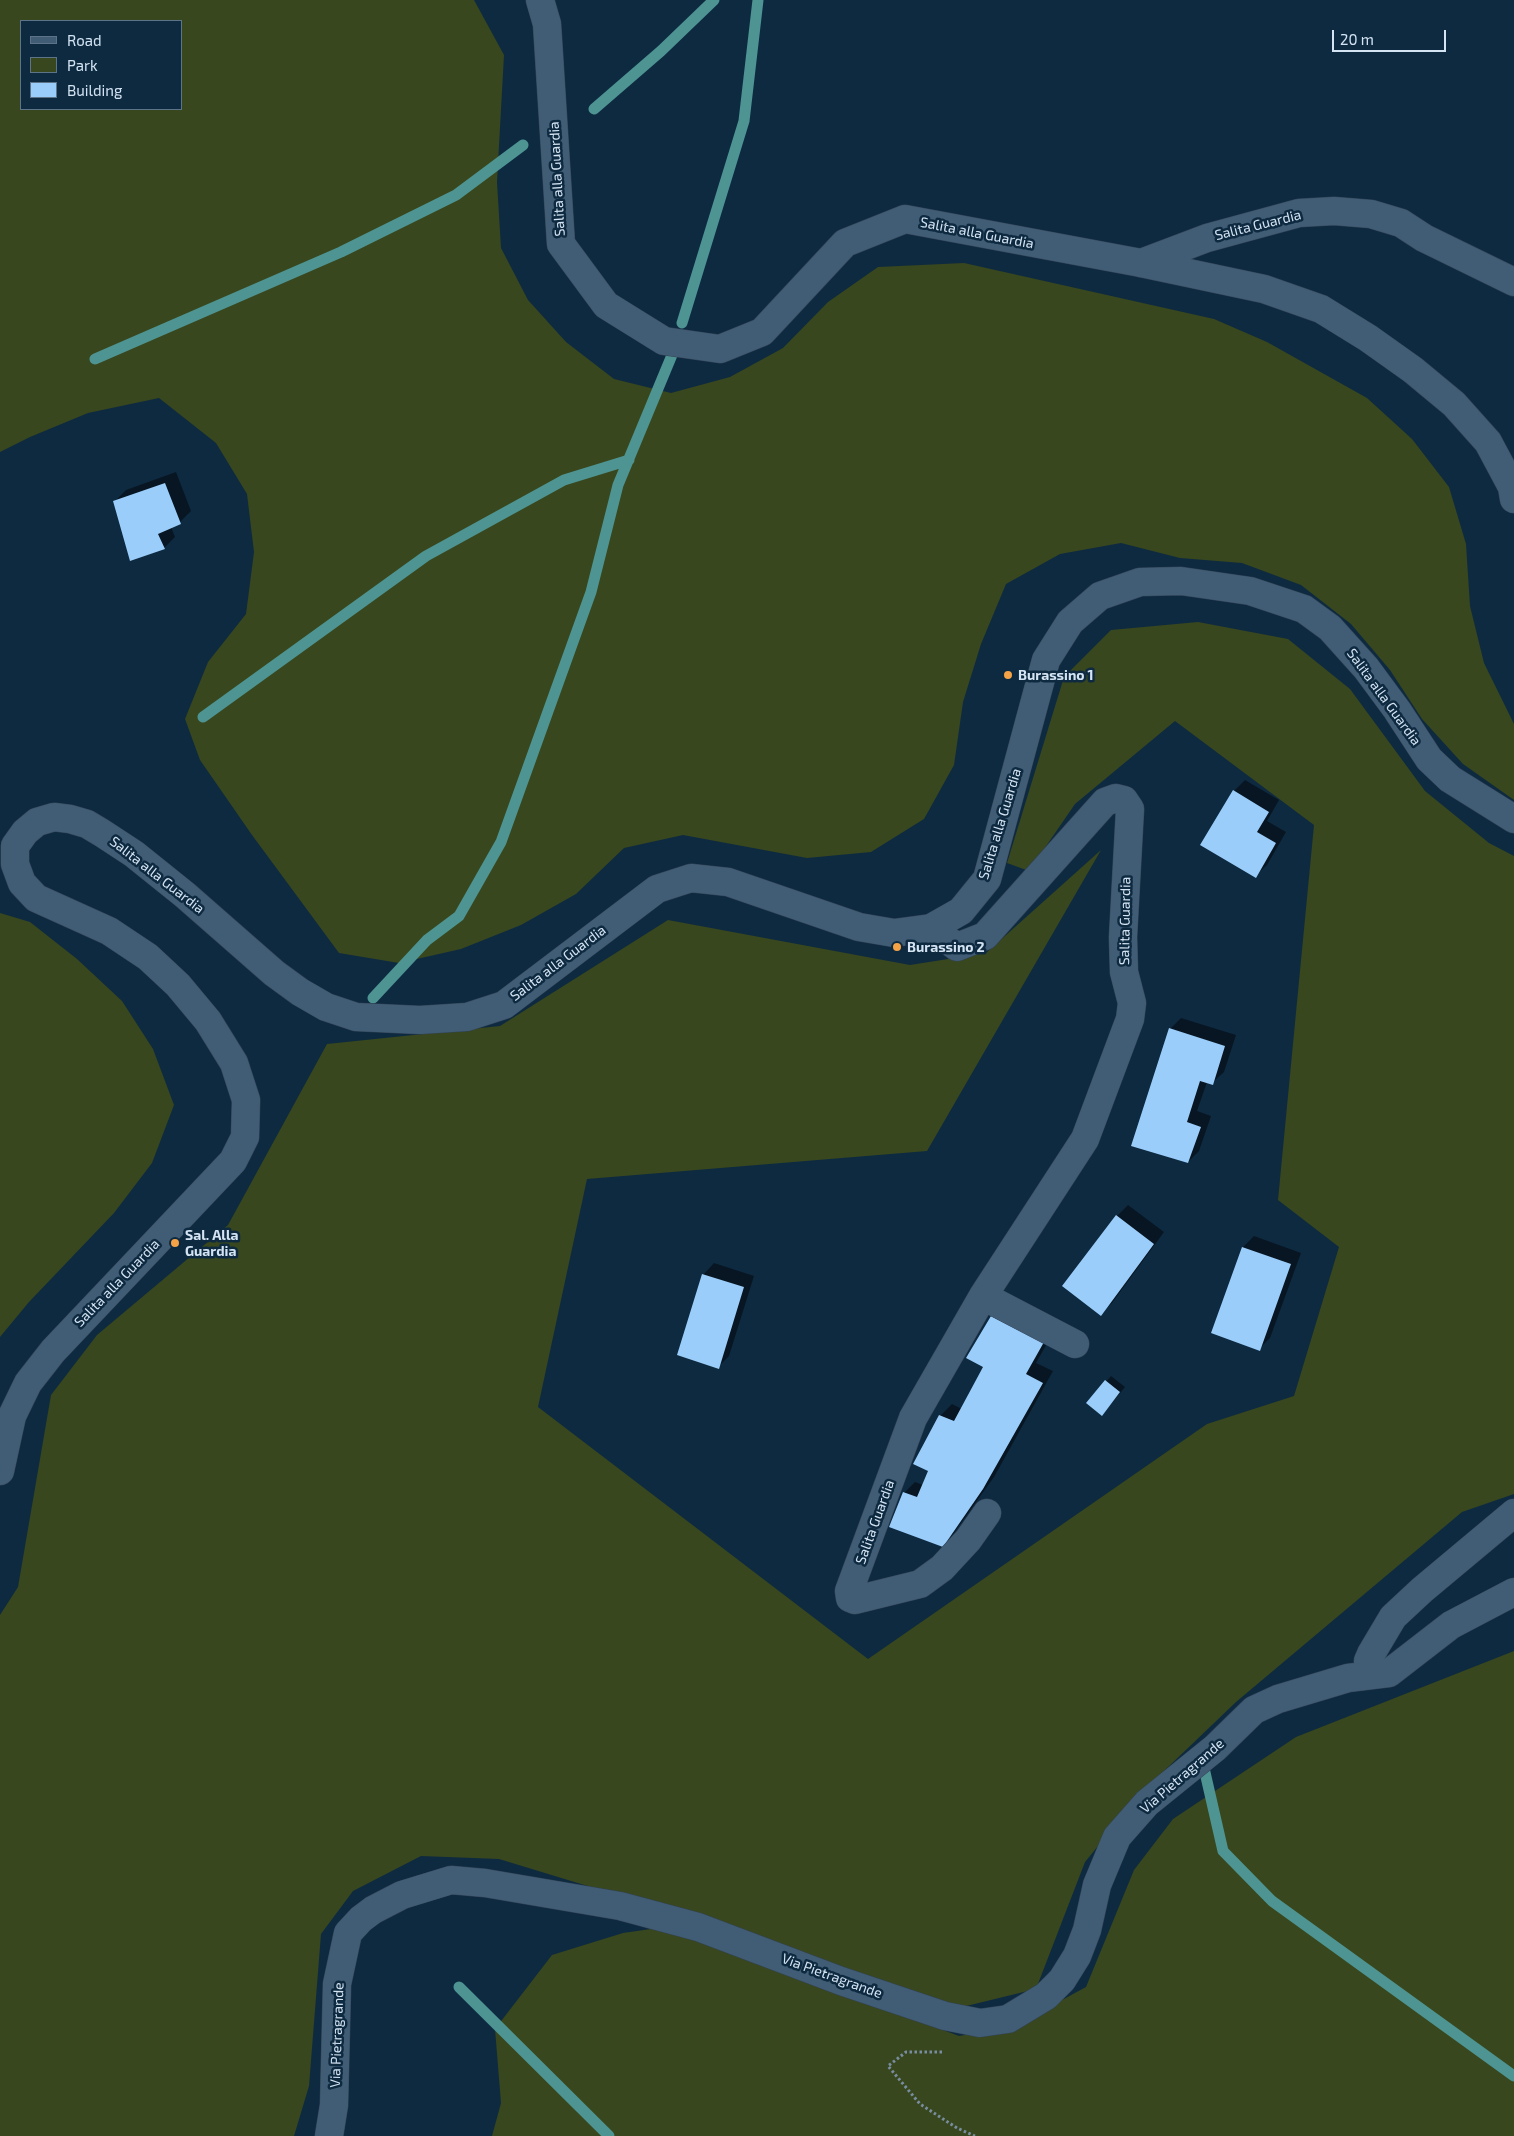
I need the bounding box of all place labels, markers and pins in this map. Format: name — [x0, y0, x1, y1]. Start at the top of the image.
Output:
place label: Burassino 1 — [1018, 667, 1094, 683]
marker: Burassino 1 — [1002, 669, 1014, 681]
place label: Burassino 2 — [907, 939, 985, 955]
marker: Burassino 2 — [891, 941, 903, 953]
place label: Sal. Alla Guardia — [185, 1227, 239, 1260]
marker: Sal. Alla Guardia — [169, 1237, 181, 1249]

